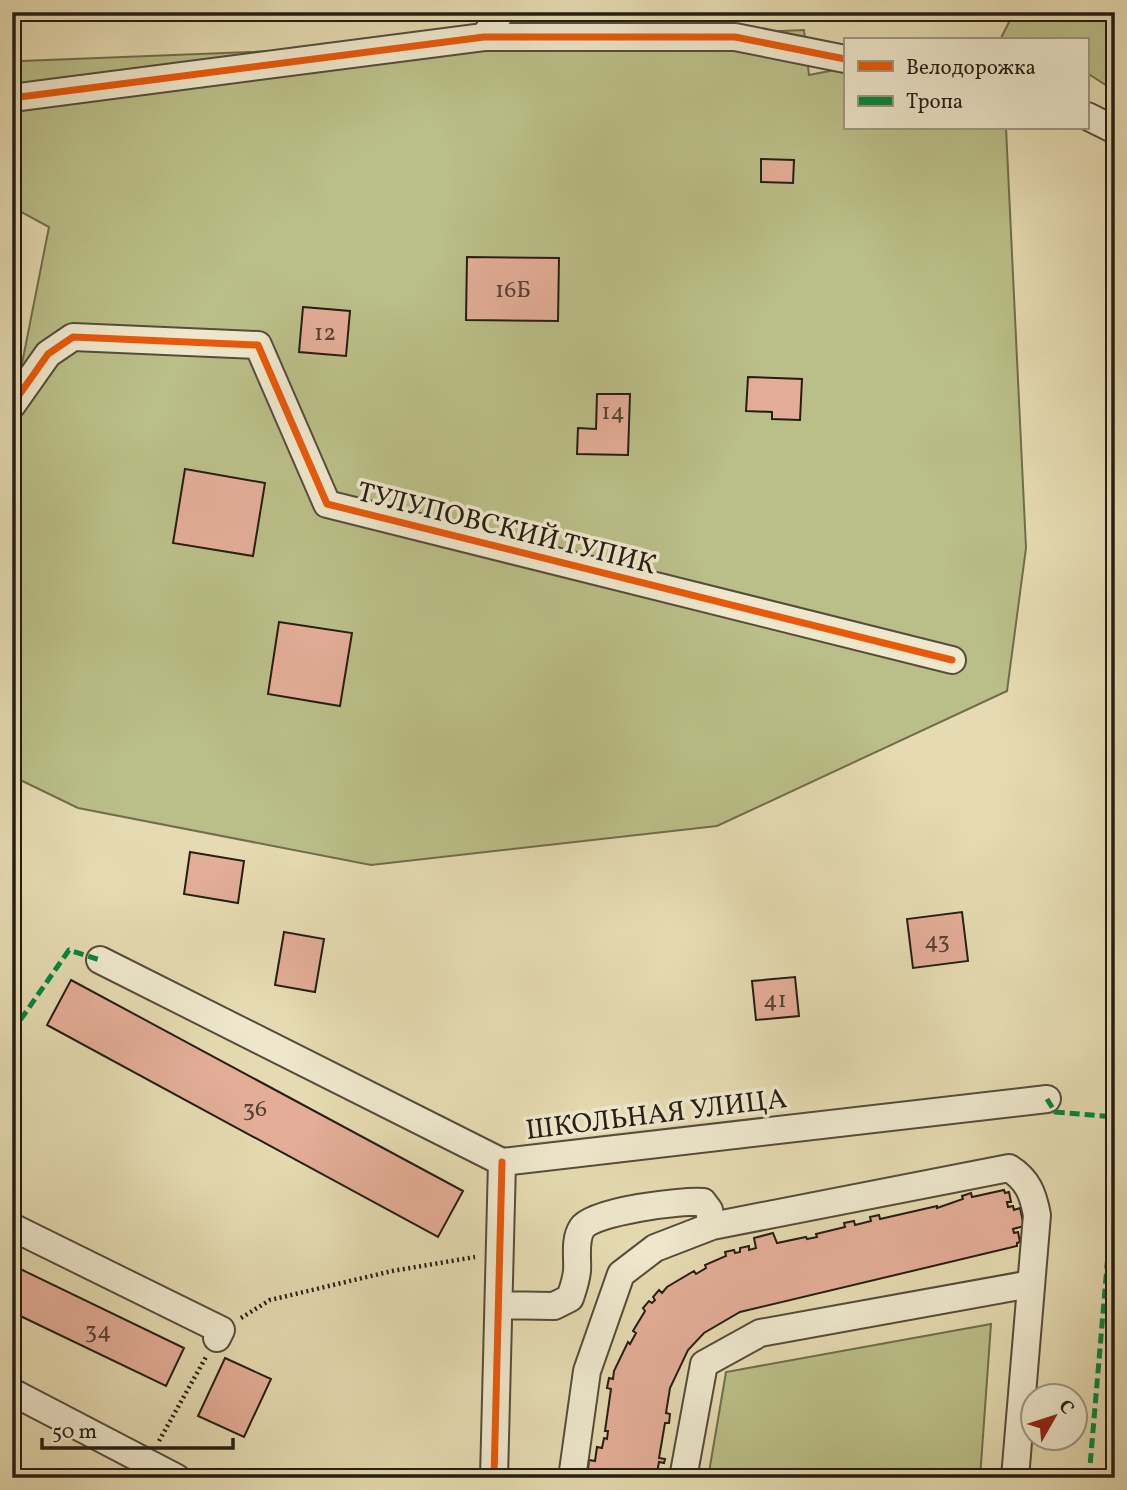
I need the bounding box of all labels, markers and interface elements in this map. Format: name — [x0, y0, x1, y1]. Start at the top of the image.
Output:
legend — [844, 38, 1088, 130]
text: Велодорожка — [906, 54, 1036, 83]
text: Тропа — [906, 88, 963, 117]
house number: 16Б — [495, 274, 531, 308]
house number: 12 — [314, 317, 336, 351]
house number: 14 — [601, 396, 625, 430]
street label: ТУЛУПОВСКИЙ ТУПИК — [353, 473, 660, 585]
house number: 43 — [924, 925, 950, 959]
house number: 41 — [763, 984, 787, 1018]
street label: ШКОЛЬНАЯ УЛИЦА — [523, 1080, 790, 1151]
house number: 36 — [243, 1093, 267, 1127]
house number: 34 — [85, 1315, 111, 1349]
north arrow — [1018, 1382, 1088, 1452]
text: С — [1052, 1395, 1080, 1420]
scale bar — [42, 1406, 233, 1450]
text: 50 m — [52, 1418, 97, 1447]

